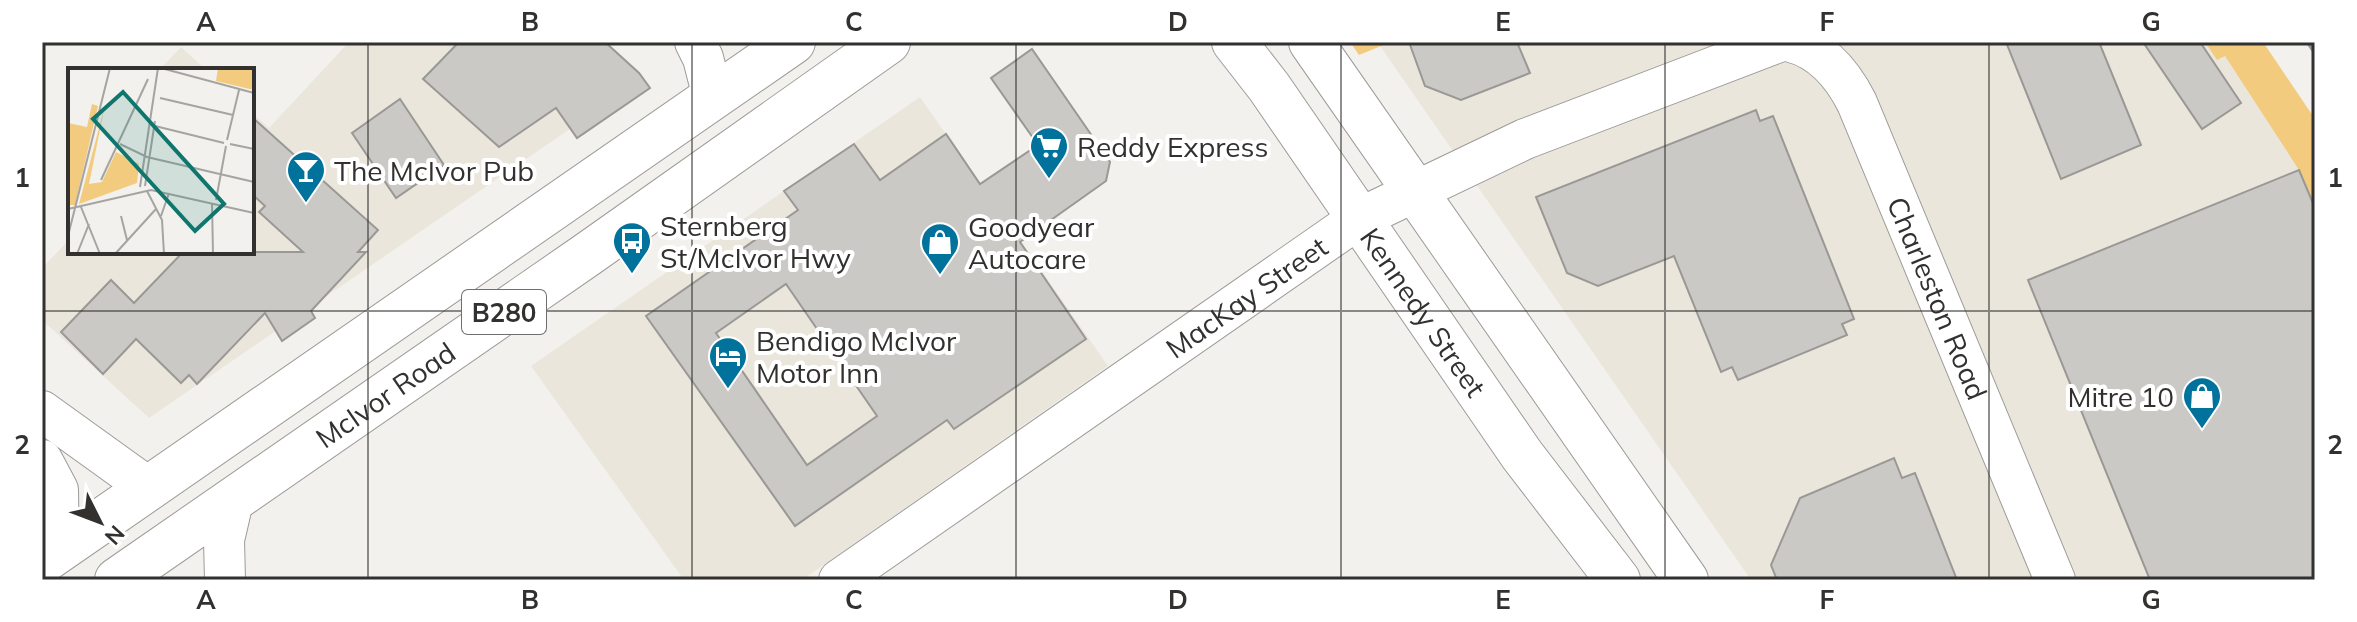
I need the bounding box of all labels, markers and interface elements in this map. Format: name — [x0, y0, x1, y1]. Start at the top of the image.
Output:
text: A — [196, 5, 216, 38]
text: B — [521, 5, 539, 38]
text: C — [845, 5, 863, 38]
text: D — [1168, 5, 1188, 38]
text: E — [1495, 5, 1511, 38]
text: F — [1820, 5, 1835, 38]
text: G — [2141, 5, 2161, 38]
inset map — [68, 68, 254, 254]
supermarket icon: Reddy Express — [1028, 125, 1070, 180]
place label: Reddy Express — [1077, 129, 1268, 164]
bar icon: The McIvor Pub — [285, 149, 327, 204]
place label: The McIvor Pub — [334, 153, 534, 188]
text: 1 — [14, 161, 30, 194]
text: 1 — [2327, 161, 2343, 194]
street label: Charleston Road — [1880, 191, 1996, 405]
place label: Sternberg St/McIvor Hwy — [660, 208, 851, 275]
place label: Goodyear Autocare — [968, 209, 1095, 276]
bus stop icon: Sternberg St/McIvor Hwy — [611, 220, 653, 275]
shop icon: Goodyear Autocare — [919, 221, 961, 276]
street label: Kennedy Street — [1353, 221, 1494, 403]
street label: MacKay Street — [1159, 228, 1334, 365]
road number: B280 — [462, 290, 546, 334]
place label: Bendigo McIvor Motor Inn — [756, 323, 957, 390]
street label: McIvor Road — [308, 334, 462, 455]
hotel icon: Bendigo McIvor Motor Inn — [707, 335, 749, 390]
shop icon: Mitre 10 — [2181, 375, 2223, 430]
place label: Mitre 10 — [2067, 379, 2174, 414]
text: 2 — [14, 428, 30, 461]
text: 2 — [2327, 428, 2343, 461]
north arrow — [60, 482, 140, 562]
text: N — [99, 520, 131, 551]
text: A — [196, 583, 216, 616]
text: B — [521, 583, 539, 616]
text: C — [845, 583, 863, 616]
text: D — [1168, 583, 1188, 616]
text: E — [1495, 583, 1511, 616]
text: F — [1820, 583, 1835, 616]
text: G — [2141, 583, 2161, 616]

